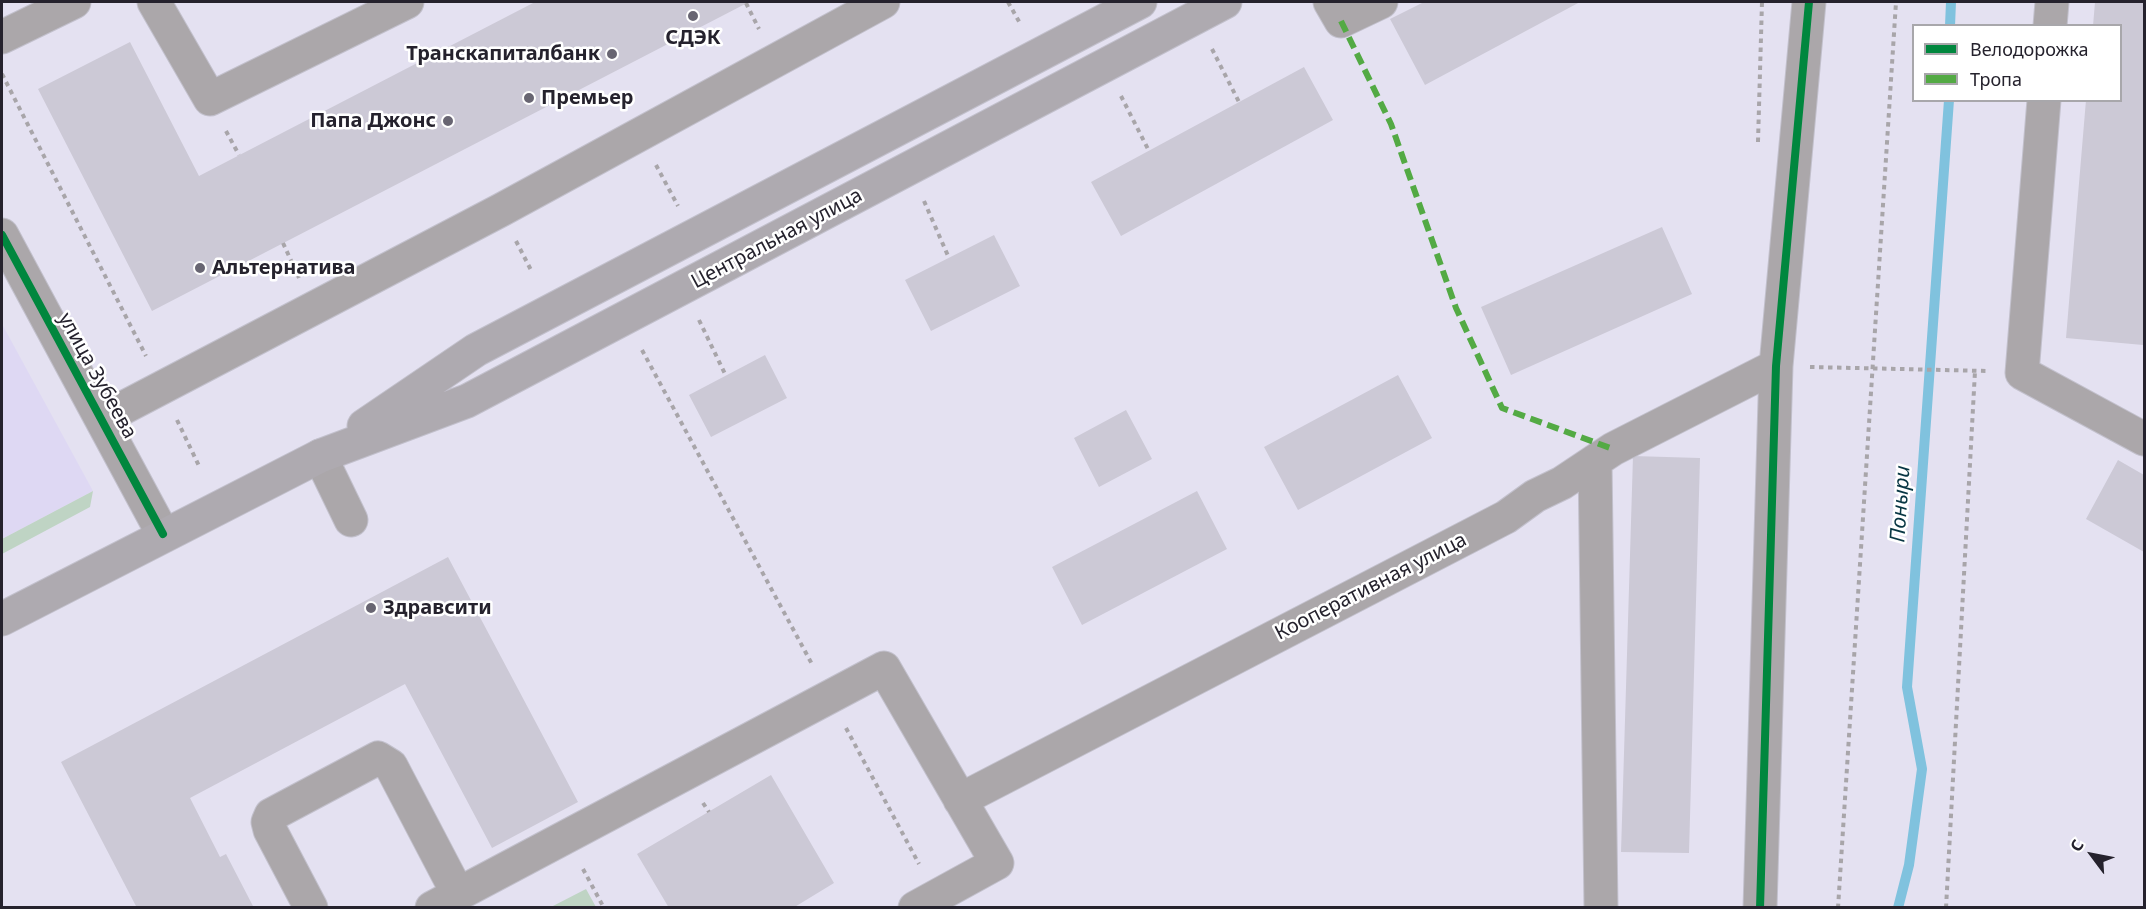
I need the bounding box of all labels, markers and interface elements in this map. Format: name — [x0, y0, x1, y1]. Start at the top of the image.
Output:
marker: СДЭК — [686, 9, 700, 23]
legend — [1912, 24, 2122, 102]
place label: СДЭК — [665, 26, 721, 50]
text: Велодорожка — [1970, 37, 2088, 61]
place label: Транскапиталбанк — [406, 42, 600, 66]
marker: Транскапиталбанк — [605, 47, 619, 61]
text: Тропа — [1970, 67, 2022, 91]
place label: Премьер — [541, 86, 634, 110]
marker: Премьер — [522, 91, 536, 105]
place label: Папа Джонс — [310, 109, 436, 133]
marker: Папа Джонс — [441, 114, 455, 128]
street label: Центральная улица — [687, 184, 867, 294]
place label: Альтернатива — [212, 256, 355, 280]
marker: Альтернатива — [193, 261, 207, 275]
street label: улица Зубеева — [53, 309, 141, 443]
water label: Поныри — [1886, 465, 1916, 543]
street label: Кооперативная улица — [1271, 528, 1471, 646]
place label: Здравсити — [383, 596, 492, 620]
marker: Здравсити — [364, 601, 378, 615]
north arrow — [2062, 825, 2122, 885]
text: С — [2065, 835, 2089, 856]

